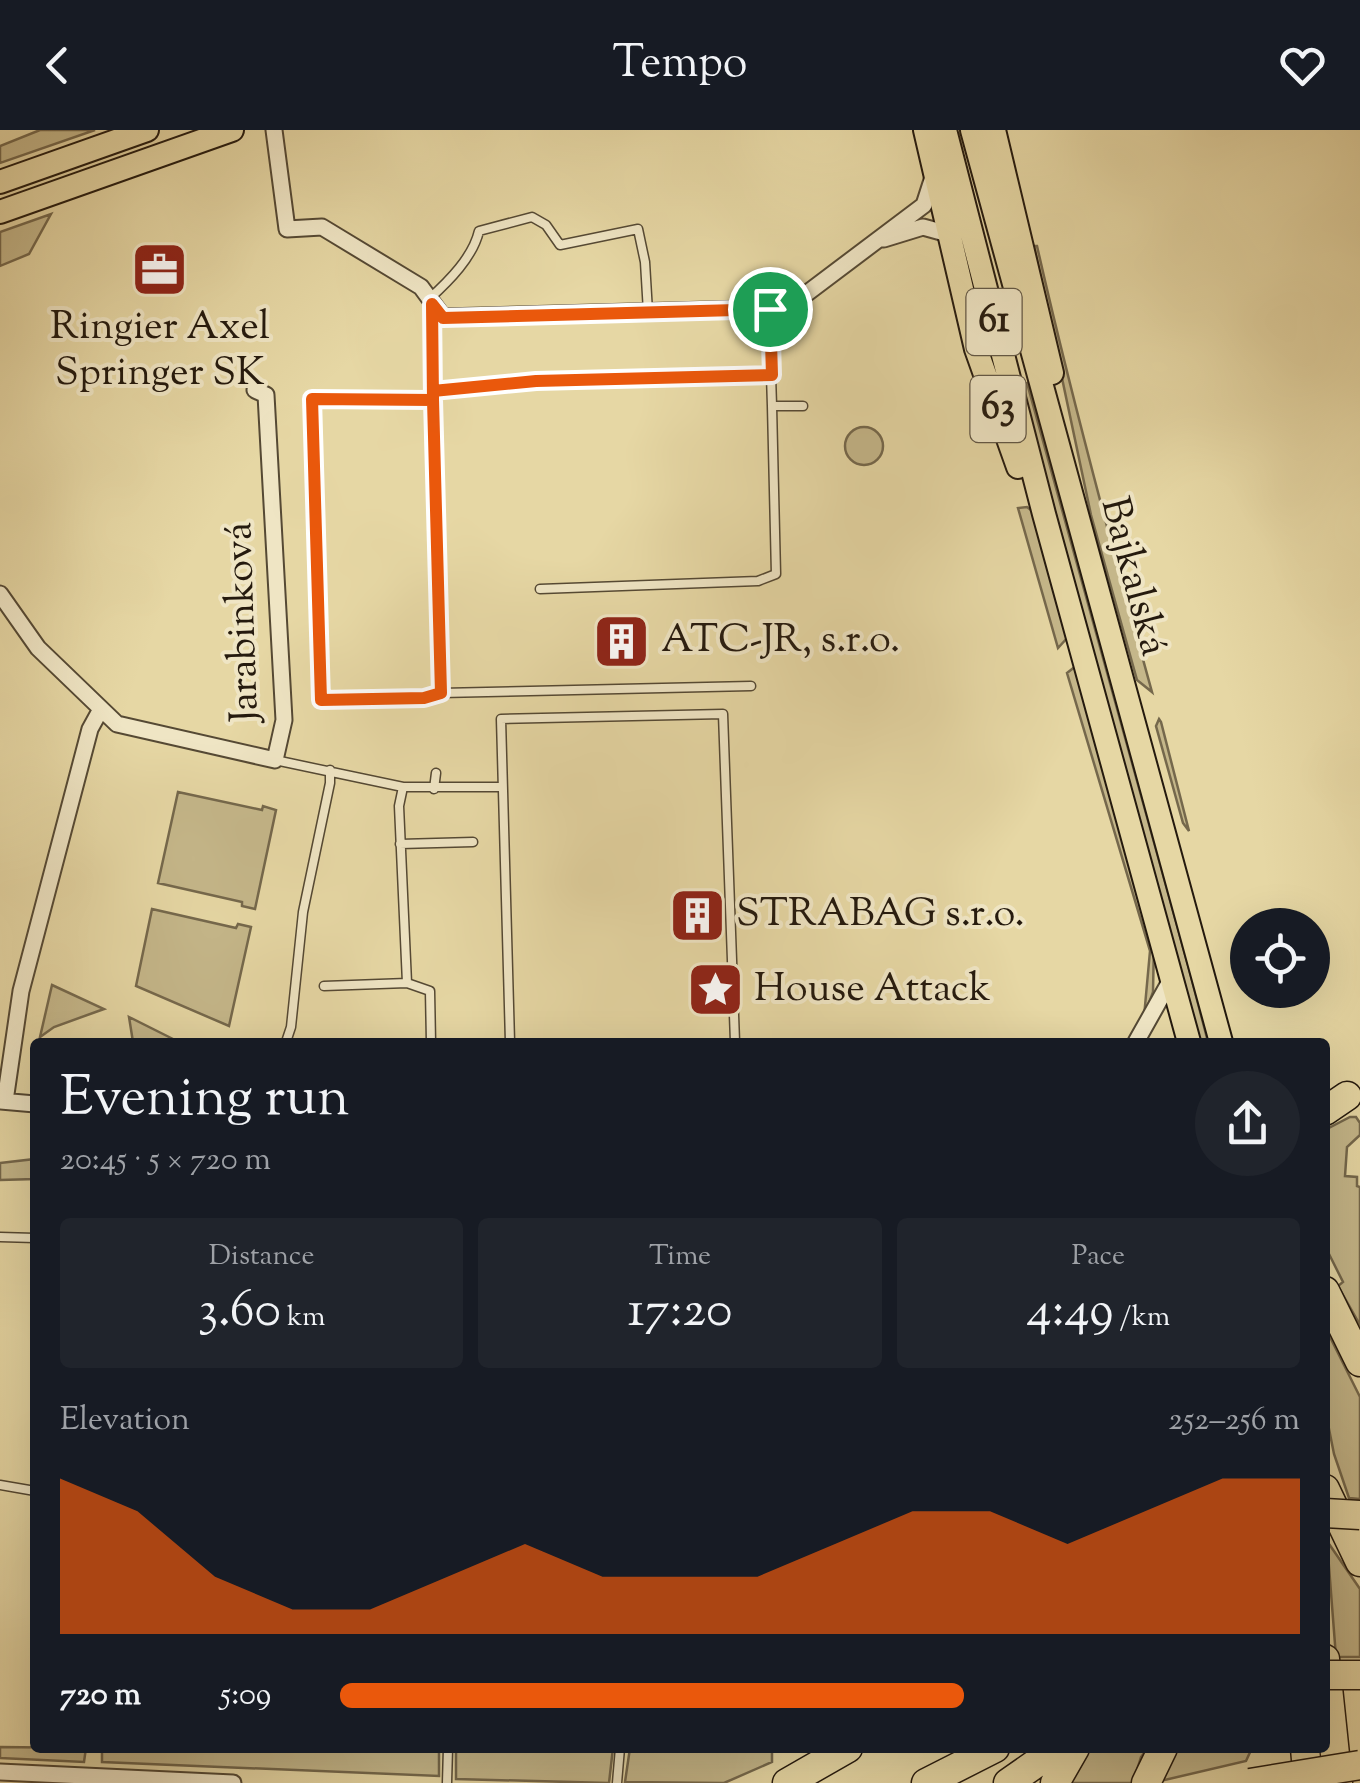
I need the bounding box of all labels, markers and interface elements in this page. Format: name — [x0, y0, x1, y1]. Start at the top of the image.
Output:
text: Tempo — [612, 33, 748, 98]
icon: back — [30, 38, 85, 93]
icon: heart — [1275, 38, 1330, 93]
office icon: Ringier Axel Springer SK — [130, 239, 190, 299]
pin — [728, 267, 813, 352]
icon: arrive — [743, 282, 798, 337]
road number: 61 — [966, 289, 1022, 355]
place label: Ringier Axel Springer SK — [50, 300, 270, 403]
road number: 63 — [970, 376, 1026, 442]
street label: Bajkalská — [1084, 492, 1180, 662]
street label: Jarabinková — [212, 521, 276, 725]
building icon: ATC-JR, s.r.o. — [592, 611, 652, 671]
place label: ATC-JR, s.r.o. — [661, 613, 900, 670]
building icon: STRABAG s.r.o. — [667, 885, 727, 945]
place label: STRABAG s.r.o. — [736, 887, 1024, 944]
map controls — [1230, 908, 1330, 1008]
button: locate — [1230, 908, 1330, 1008]
place icon: House Attack — [685, 960, 745, 1020]
place label: House Attack — [754, 962, 991, 1019]
text: Evening run — [60, 1061, 349, 1140]
button: share — [1195, 1071, 1300, 1176]
text: 20:45 · 5 × 720 m — [60, 1138, 271, 1184]
text: Distance — [209, 1237, 314, 1277]
text: Time — [649, 1237, 711, 1277]
text: Pace — [1072, 1237, 1125, 1277]
text: 3.60 — [198, 1277, 281, 1349]
text: 17:20 — [628, 1277, 732, 1349]
text: 4:49 — [1026, 1277, 1114, 1349]
text: km — [281, 1298, 325, 1338]
text: /km — [1114, 1298, 1170, 1338]
text: Elevation — [60, 1398, 190, 1444]
text: 252–256 m — [1168, 1398, 1300, 1444]
text: 720 m — [60, 1673, 141, 1719]
text: 5:09 — [220, 1673, 271, 1719]

